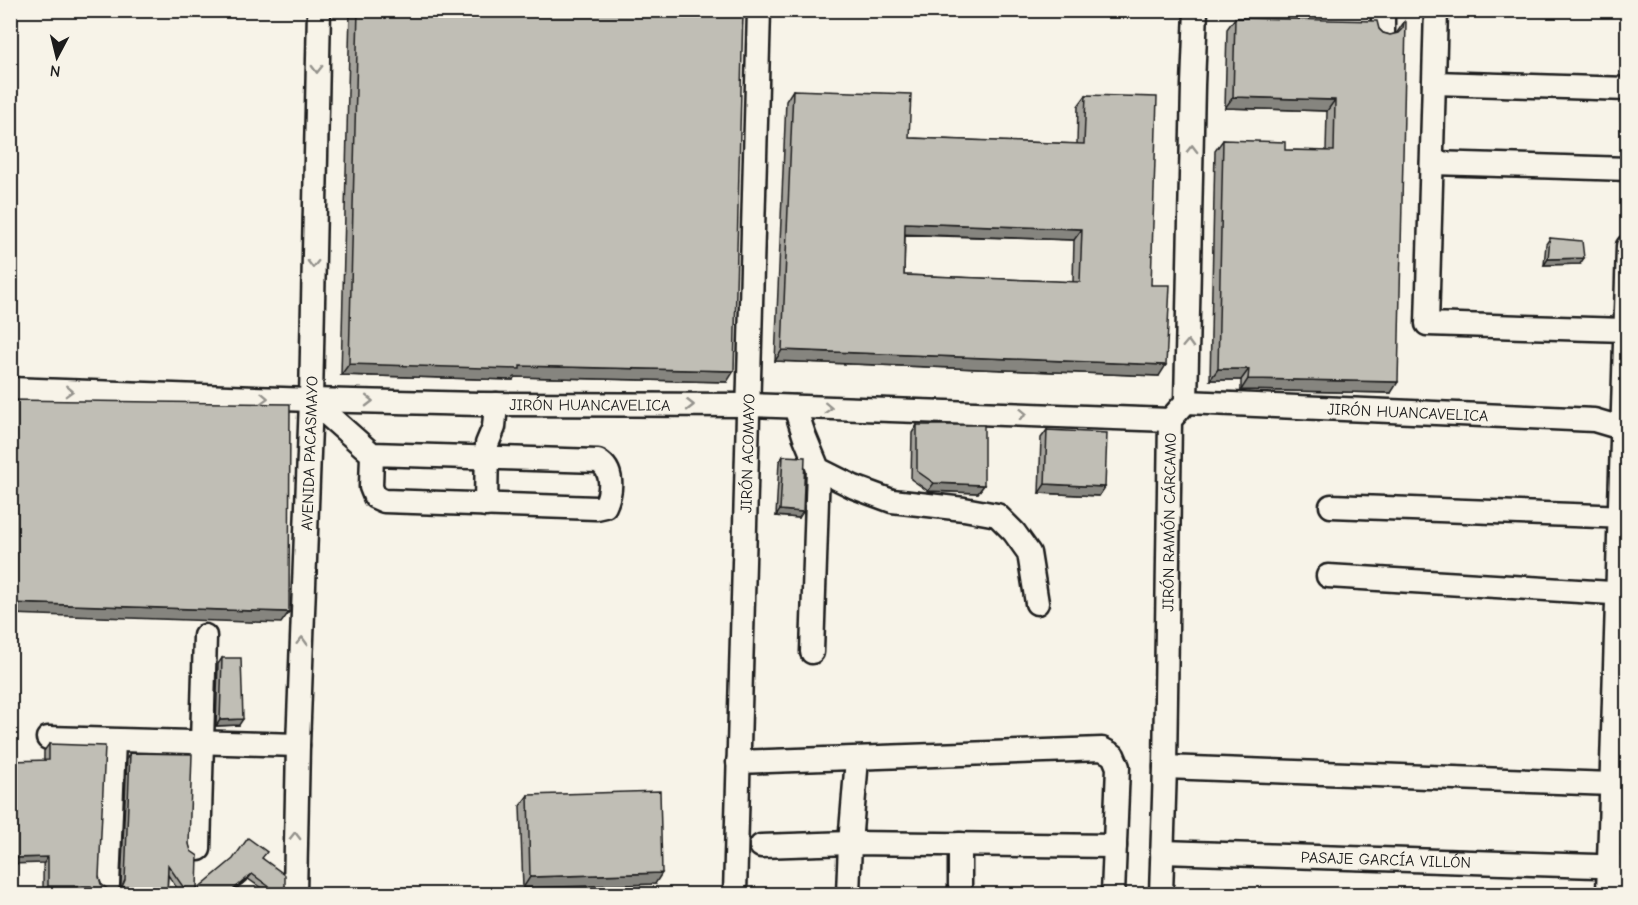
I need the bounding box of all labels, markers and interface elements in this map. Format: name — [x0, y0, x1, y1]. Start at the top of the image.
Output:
north arrow — [27, 27, 87, 87]
text: N — [49, 61, 62, 80]
one-way arrow — [311, 64, 324, 73]
one-way arrow — [1186, 144, 1198, 153]
one-way arrow — [307, 259, 320, 268]
one-way arrow — [1181, 339, 1194, 348]
street label: AVENIDA PACASMAYO — [298, 376, 321, 531]
one-way arrow — [64, 384, 73, 397]
one-way arrow — [259, 392, 268, 404]
street label: JIRÓN ACOMAYO — [737, 393, 759, 513]
one-way arrow — [365, 395, 374, 407]
street label: JIRÓN HUANCAVELICA — [509, 395, 670, 415]
one-way arrow — [686, 399, 695, 411]
street label: JIRÓN HUANCAVELICA — [1327, 400, 1489, 425]
one-way arrow — [823, 401, 832, 414]
one-way arrow — [1018, 408, 1027, 421]
street label: JIRÓN RAMÓN CÁRCAMO — [1159, 432, 1180, 612]
one-way arrow — [295, 637, 308, 646]
one-way arrow — [289, 832, 302, 841]
street label: PASAJE GARCÍA VILLÓN — [1300, 848, 1471, 872]

